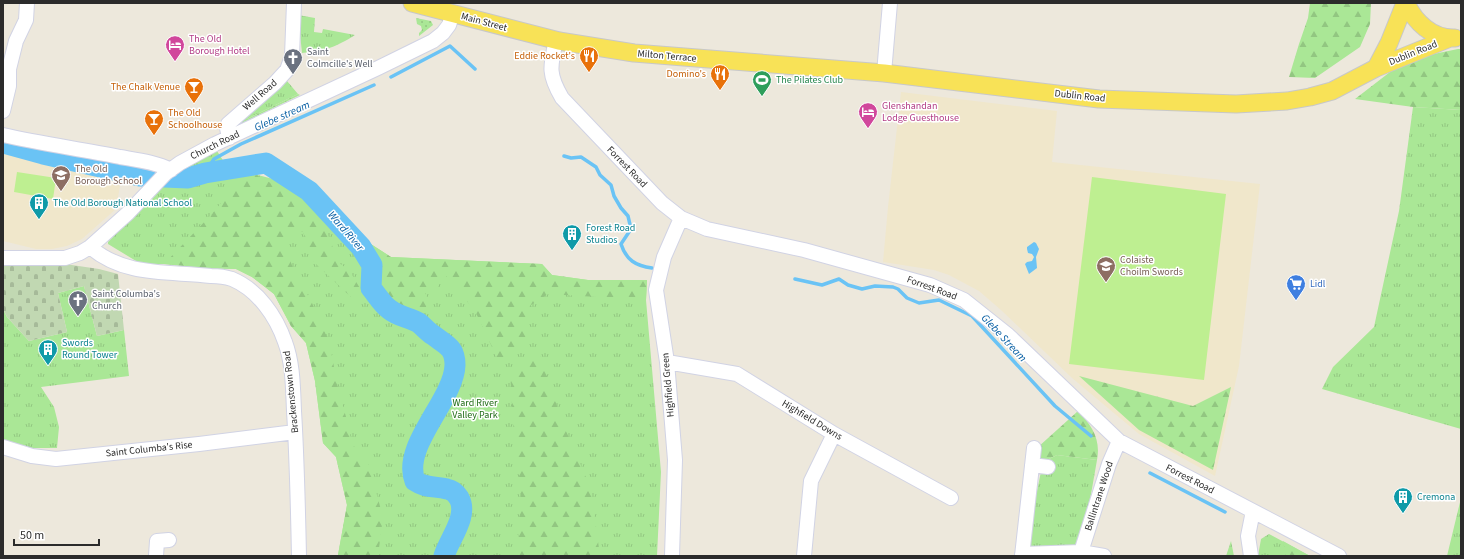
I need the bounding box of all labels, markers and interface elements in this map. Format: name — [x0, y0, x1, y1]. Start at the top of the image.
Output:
street label: Main Street — [459, 9, 509, 35]
place label: The Old Borough Hotel — [189, 32, 250, 58]
hotel icon: The Old Borough Hotel — [164, 34, 186, 62]
street label: Dublin Road — [1387, 37, 1439, 69]
place label: Saint Colmcille's Well — [307, 45, 373, 71]
restaurant icon: Eddie Rocket's — [578, 45, 600, 73]
street label: Milton Terrace — [637, 46, 697, 66]
church icon: Saint Colmcille's Well — [282, 47, 304, 75]
place label: Eddie Rocket's — [514, 49, 575, 63]
restaurant icon: Domino's — [709, 63, 731, 91]
place label: Domino's — [667, 67, 706, 81]
sports icon: The Pilates Club — [751, 69, 773, 97]
place label: The Pilates Club — [776, 73, 843, 87]
bar icon: The Chalk Venue — [183, 76, 205, 104]
street label: Well Road — [240, 76, 280, 114]
place label: The Chalk Venue — [111, 80, 180, 94]
street label: Dublin Road — [1054, 86, 1106, 106]
water label: Glebe stream — [252, 97, 312, 135]
place label: Glenshandan Lodge Guesthouse — [882, 99, 959, 125]
hotel icon: Glenshandan Lodge Guesthouse — [857, 101, 879, 129]
place label: The Old Schoolhouse — [168, 106, 222, 132]
bar icon: The Old Schoolhouse — [143, 108, 165, 136]
street label: Church Road — [188, 127, 242, 163]
street label: Forrest Road — [604, 143, 650, 191]
place label: The Old Borough School — [75, 162, 142, 188]
school or university icon: The Old Borough School — [50, 164, 72, 192]
building icon: The Old Borough National School — [28, 192, 50, 220]
place label: The Old Borough National School — [53, 196, 192, 210]
water label: Ward River — [324, 208, 368, 255]
place label: Forest Road Studios — [586, 221, 635, 247]
building icon: Forest Road Studios — [561, 223, 583, 251]
place label: Colaiste Choilm Swords — [1120, 253, 1183, 279]
school or university icon: Colaiste Choilm Swords — [1095, 255, 1117, 283]
street label: Forrest Road — [905, 272, 959, 304]
supermarket icon: Lidl — [1285, 273, 1307, 301]
place label: Lidl — [1310, 277, 1326, 291]
place label: Saint Columba's Church — [92, 287, 160, 313]
church icon: Saint Columba's Church — [67, 289, 89, 317]
water label: Glebe Stream — [978, 311, 1030, 365]
place label: Swords Round Tower — [62, 336, 118, 362]
building icon: Swords Round Tower — [37, 338, 59, 366]
street label: Brackenstown Road — [280, 350, 302, 434]
street label: Highfield Green — [658, 352, 678, 418]
park label: Ward River Valley Park — [452, 396, 498, 422]
street label: Highfield Downs — [779, 396, 845, 444]
street label: Saint Columba's Rise — [105, 437, 193, 461]
street label: Ballintrane Wood — [1081, 459, 1117, 533]
street label: Forrest Road — [1163, 461, 1217, 497]
building icon: Cremona — [1392, 486, 1414, 514]
place label: Cremona — [1417, 490, 1455, 504]
scale bar — [14, 521, 99, 547]
text: 50 m — [20, 527, 44, 544]

